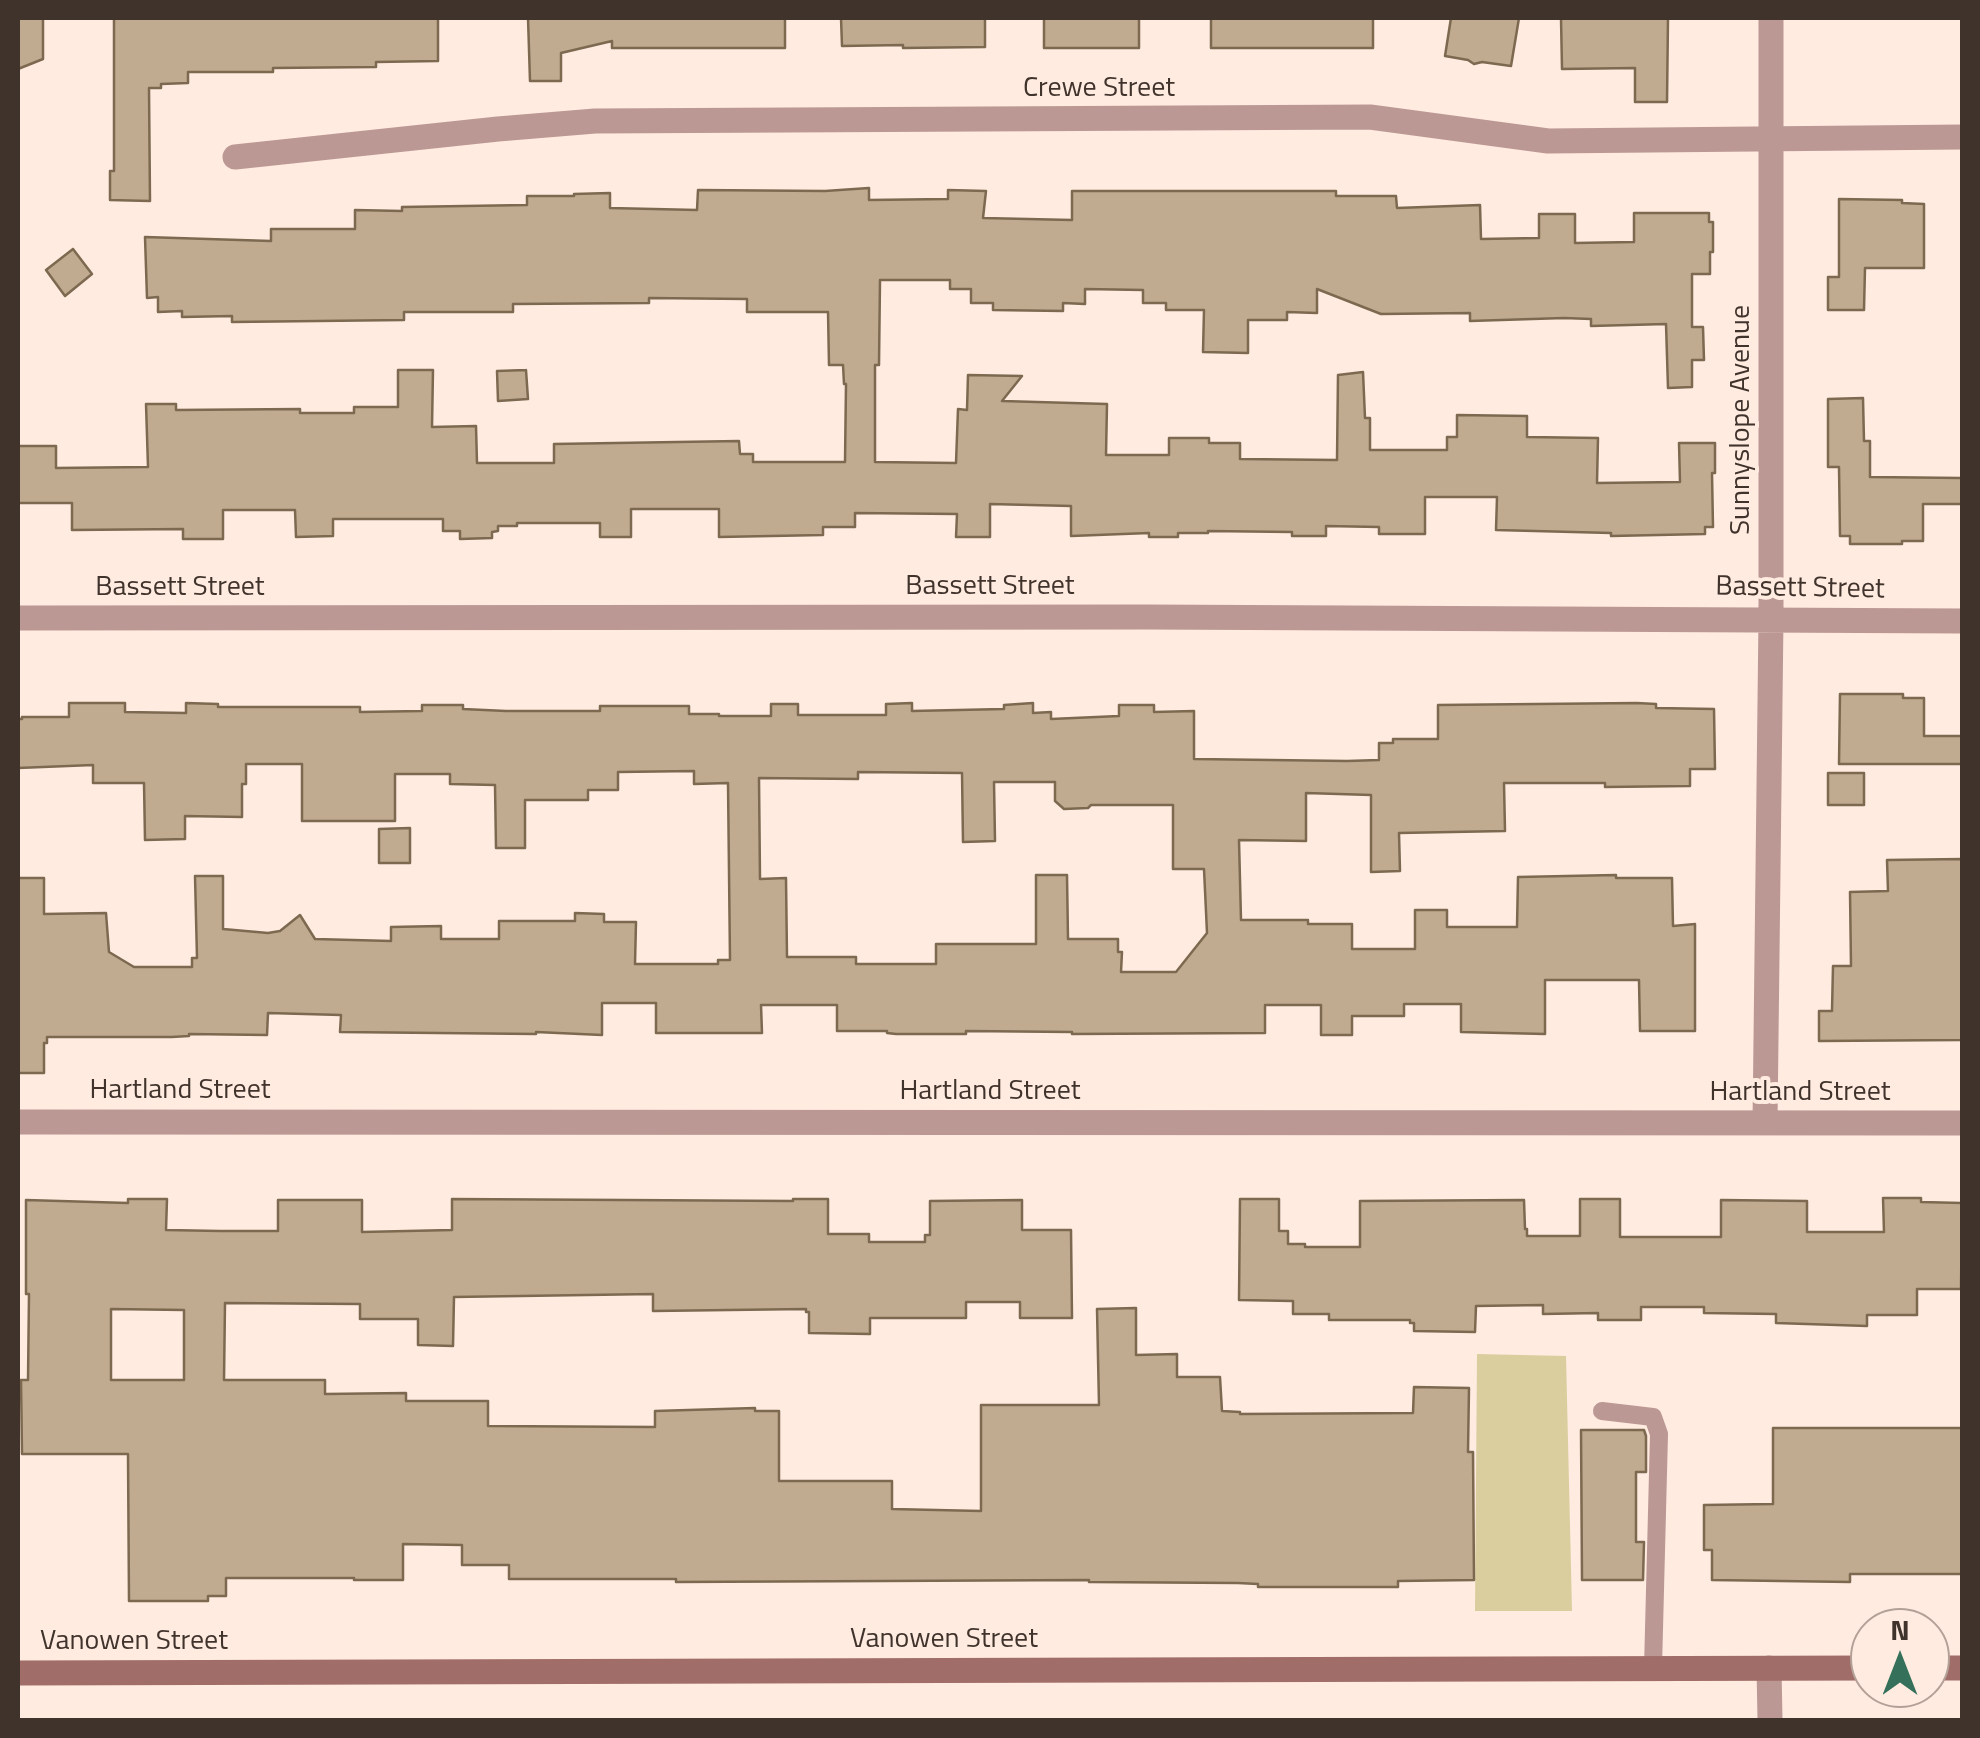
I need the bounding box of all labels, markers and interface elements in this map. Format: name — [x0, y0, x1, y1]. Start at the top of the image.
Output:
street label: Crewe Street — [1023, 72, 1175, 106]
street label: Sunnyslope Avenue — [1725, 305, 1759, 535]
street label: Bassett Street — [905, 570, 1075, 604]
street label: Bassett Street — [95, 571, 265, 605]
street label: Bassett Street — [1715, 571, 1885, 607]
street label: Hartland Street — [89, 1074, 271, 1108]
street label: Hartland Street — [899, 1075, 1081, 1109]
street label: Hartland Street — [1709, 1076, 1891, 1110]
north arrow — [1850, 1608, 1950, 1708]
text: N — [1890, 1608, 1910, 1651]
street label: Vanowen Street — [850, 1623, 1038, 1657]
street label: Vanowen Street — [40, 1625, 228, 1659]

